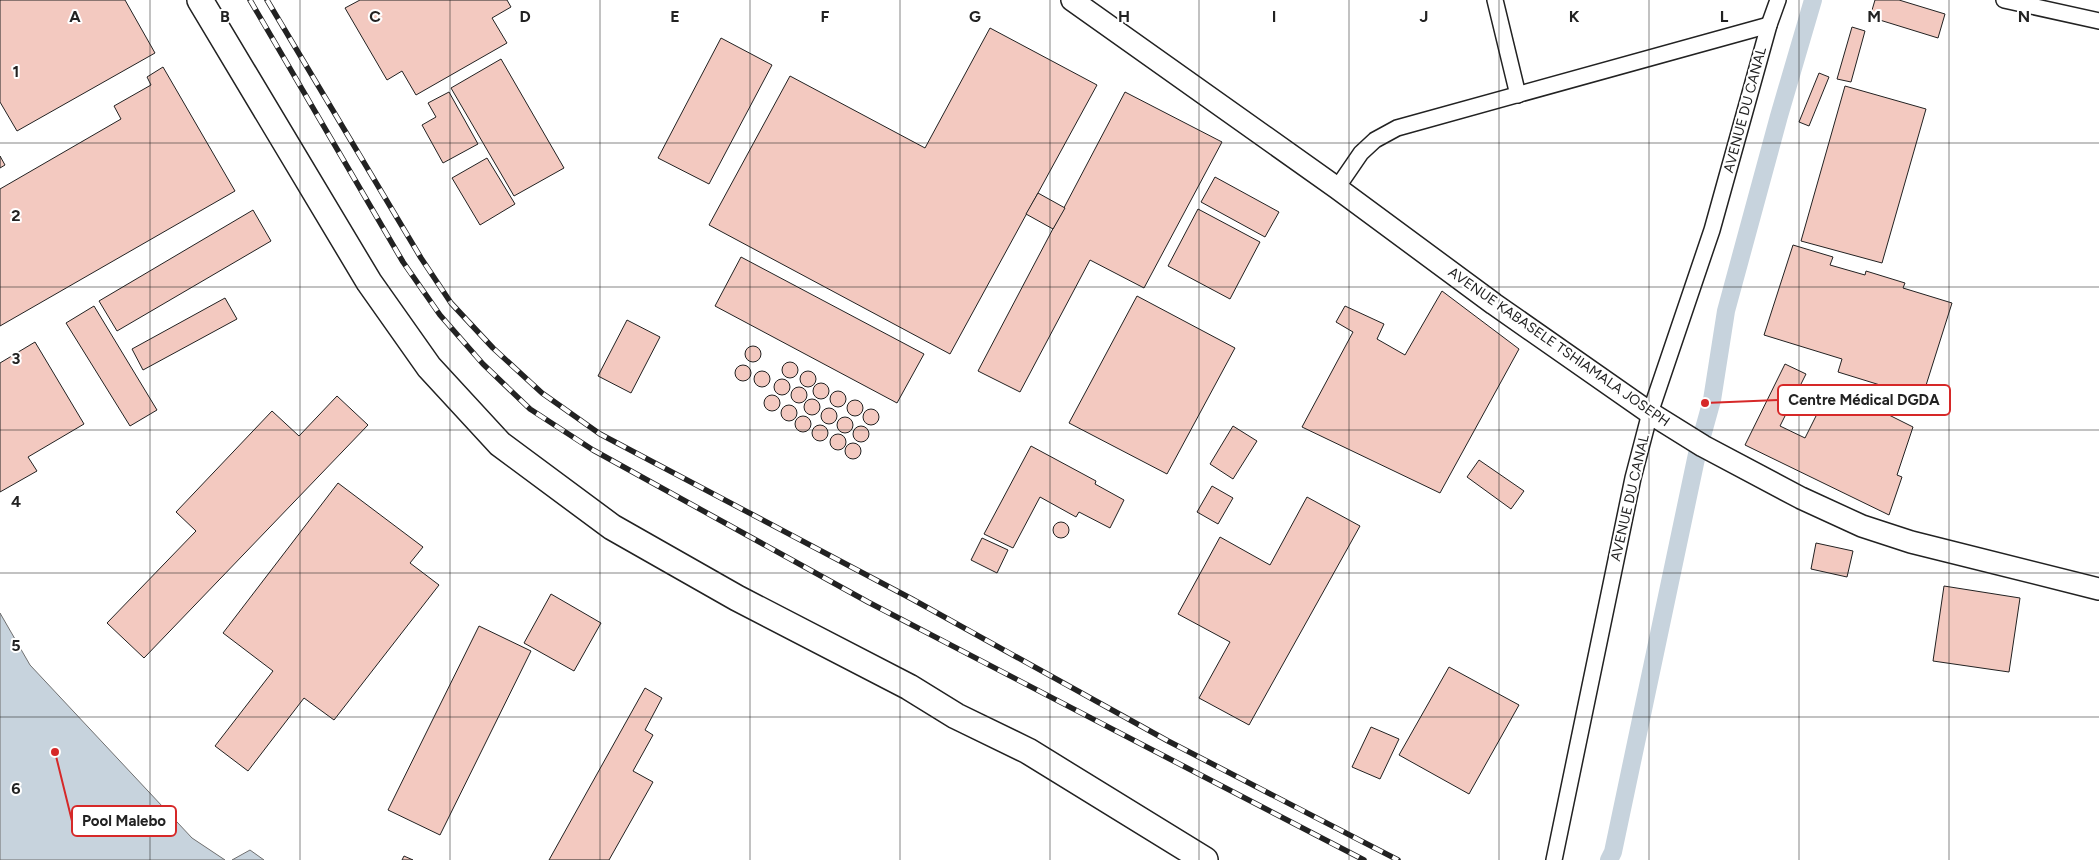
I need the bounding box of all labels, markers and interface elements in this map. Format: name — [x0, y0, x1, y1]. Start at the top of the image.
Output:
text: A — [69, 7, 81, 26]
text: B — [220, 7, 230, 26]
text: C — [369, 7, 381, 26]
text: D — [519, 7, 531, 26]
text: E — [670, 7, 680, 26]
text: F — [821, 7, 830, 26]
text: G — [969, 7, 981, 26]
text: H — [1118, 7, 1130, 26]
text: I — [1272, 7, 1276, 26]
text: J — [1420, 7, 1428, 26]
text: K — [1569, 7, 1580, 26]
text: L — [1720, 7, 1729, 26]
text: M — [1867, 7, 1881, 26]
text: N — [2018, 7, 2030, 26]
street label: AVENUE DU CANAL — [1720, 45, 1770, 175]
text: 1 — [13, 62, 19, 81]
text: 2 — [11, 206, 21, 225]
street label: AVENUE KABASELE TSHIAMALA JOSEPH — [1445, 264, 1673, 430]
text: 3 — [12, 349, 21, 368]
callout: Centre Médical DGDA — [1778, 385, 1950, 415]
text: Centre Médical DGDA — [1788, 391, 1940, 409]
street label: AVENUE DU CANAL — [1607, 432, 1653, 563]
text: 4 — [11, 492, 21, 511]
text: 5 — [11, 636, 21, 655]
text: 6 — [11, 779, 21, 798]
callout: Pool Malebo — [72, 806, 176, 836]
text: Pool Malebo — [82, 812, 166, 830]

